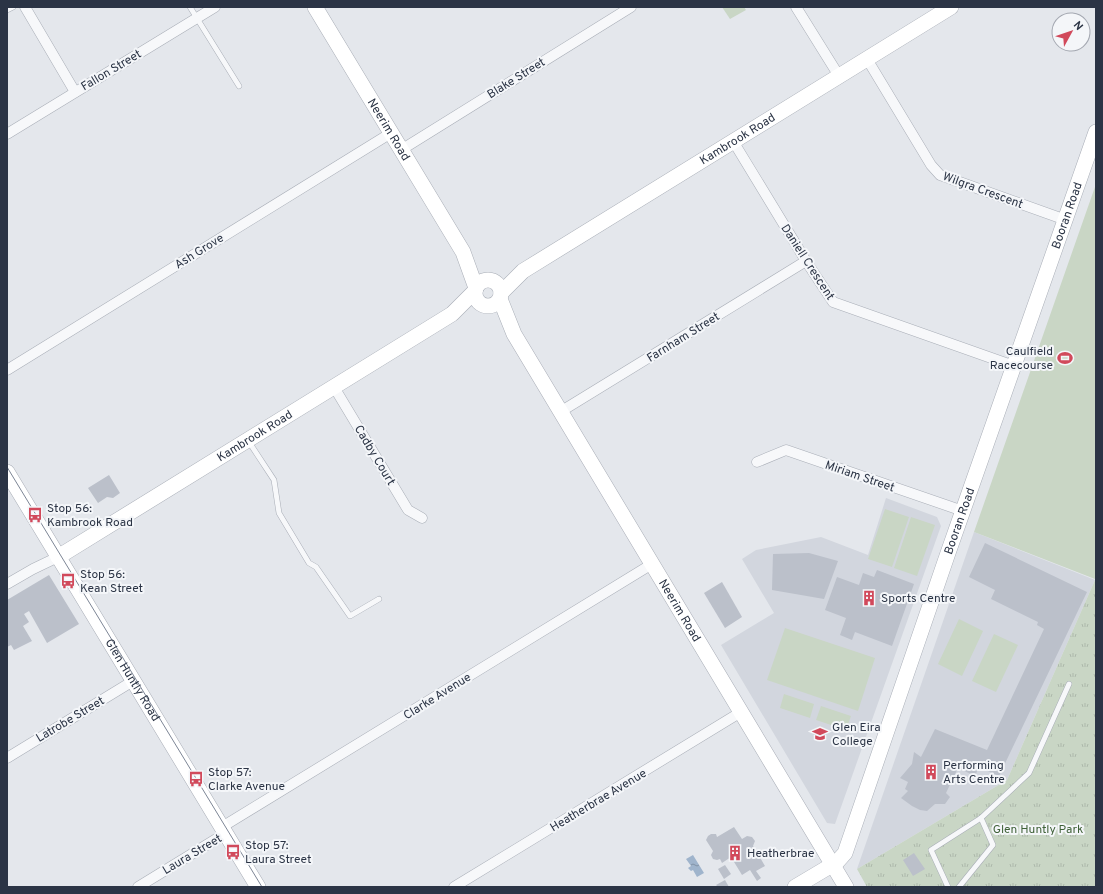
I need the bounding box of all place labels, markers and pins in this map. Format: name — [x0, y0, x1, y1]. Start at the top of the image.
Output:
place label: Caulfield Racecourse — [990, 344, 1053, 374]
sports icon: Caulfield Racecourse — [1056, 349, 1074, 367]
place label: Stop 56: Kambrook Road — [47, 501, 133, 531]
bus stop icon: Stop 56: Kambrook Road — [26, 506, 44, 524]
place label: Stop 56: Kean Street — [80, 567, 143, 597]
bus stop icon: Stop 56: Kean Street — [59, 572, 77, 590]
building icon: Sports Centre — [860, 589, 878, 607]
place label: Sports Centre — [881, 591, 955, 607]
place label: Glen Eira College — [832, 720, 881, 750]
school or university icon: Glen Eira College — [811, 725, 829, 743]
place label: Performing Arts Centre — [943, 758, 1005, 788]
building icon: Performing Arts Centre — [922, 763, 940, 781]
place label: Stop 57: Clarke Avenue — [208, 765, 285, 795]
bus stop icon: Stop 57: Clarke Avenue — [187, 770, 205, 788]
place label: Stop 57: Laura Street — [245, 838, 311, 868]
bus stop icon: Stop 57: Laura Street — [224, 843, 242, 861]
building icon: Heatherbrae — [726, 844, 744, 862]
place label: Heatherbrae — [747, 846, 814, 862]

